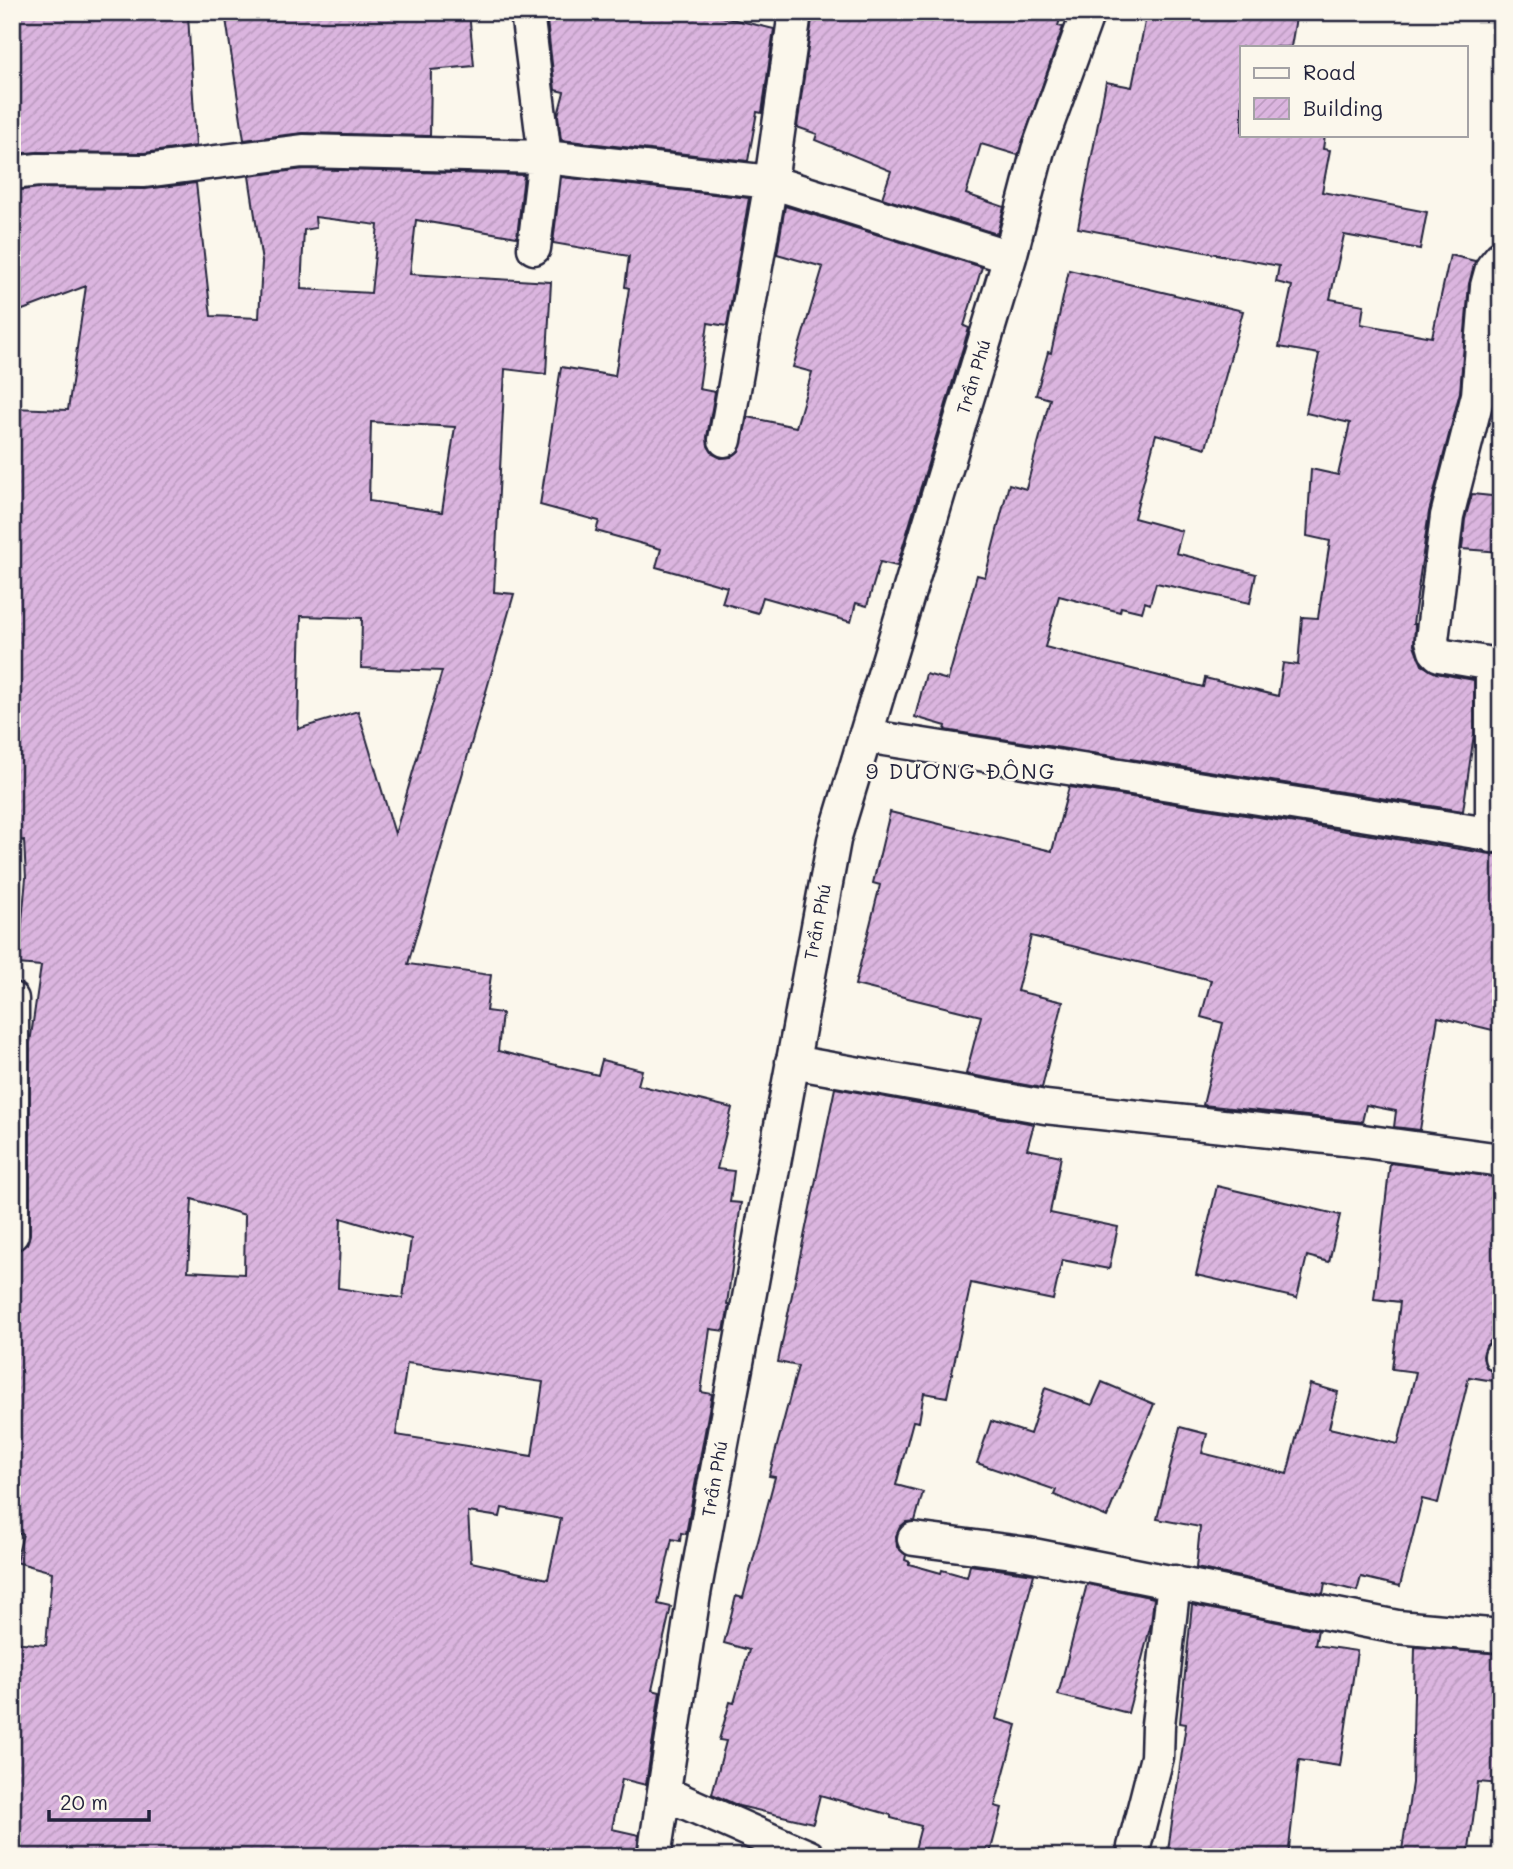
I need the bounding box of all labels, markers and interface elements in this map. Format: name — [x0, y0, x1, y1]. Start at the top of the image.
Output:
legend — [1240, 46, 1468, 136]
text: Road — [1303, 58, 1355, 85]
text: Building — [1303, 94, 1383, 121]
street label: Trần Phú — [950, 336, 996, 417]
district label: 9 DƯƠNG ĐÔNG — [866, 757, 1056, 784]
street label: Trần Phú — [798, 882, 836, 962]
street label: Trần Phú — [696, 1439, 733, 1519]
scale bar — [49, 1778, 149, 1822]
text: 20 m — [60, 1788, 108, 1815]

